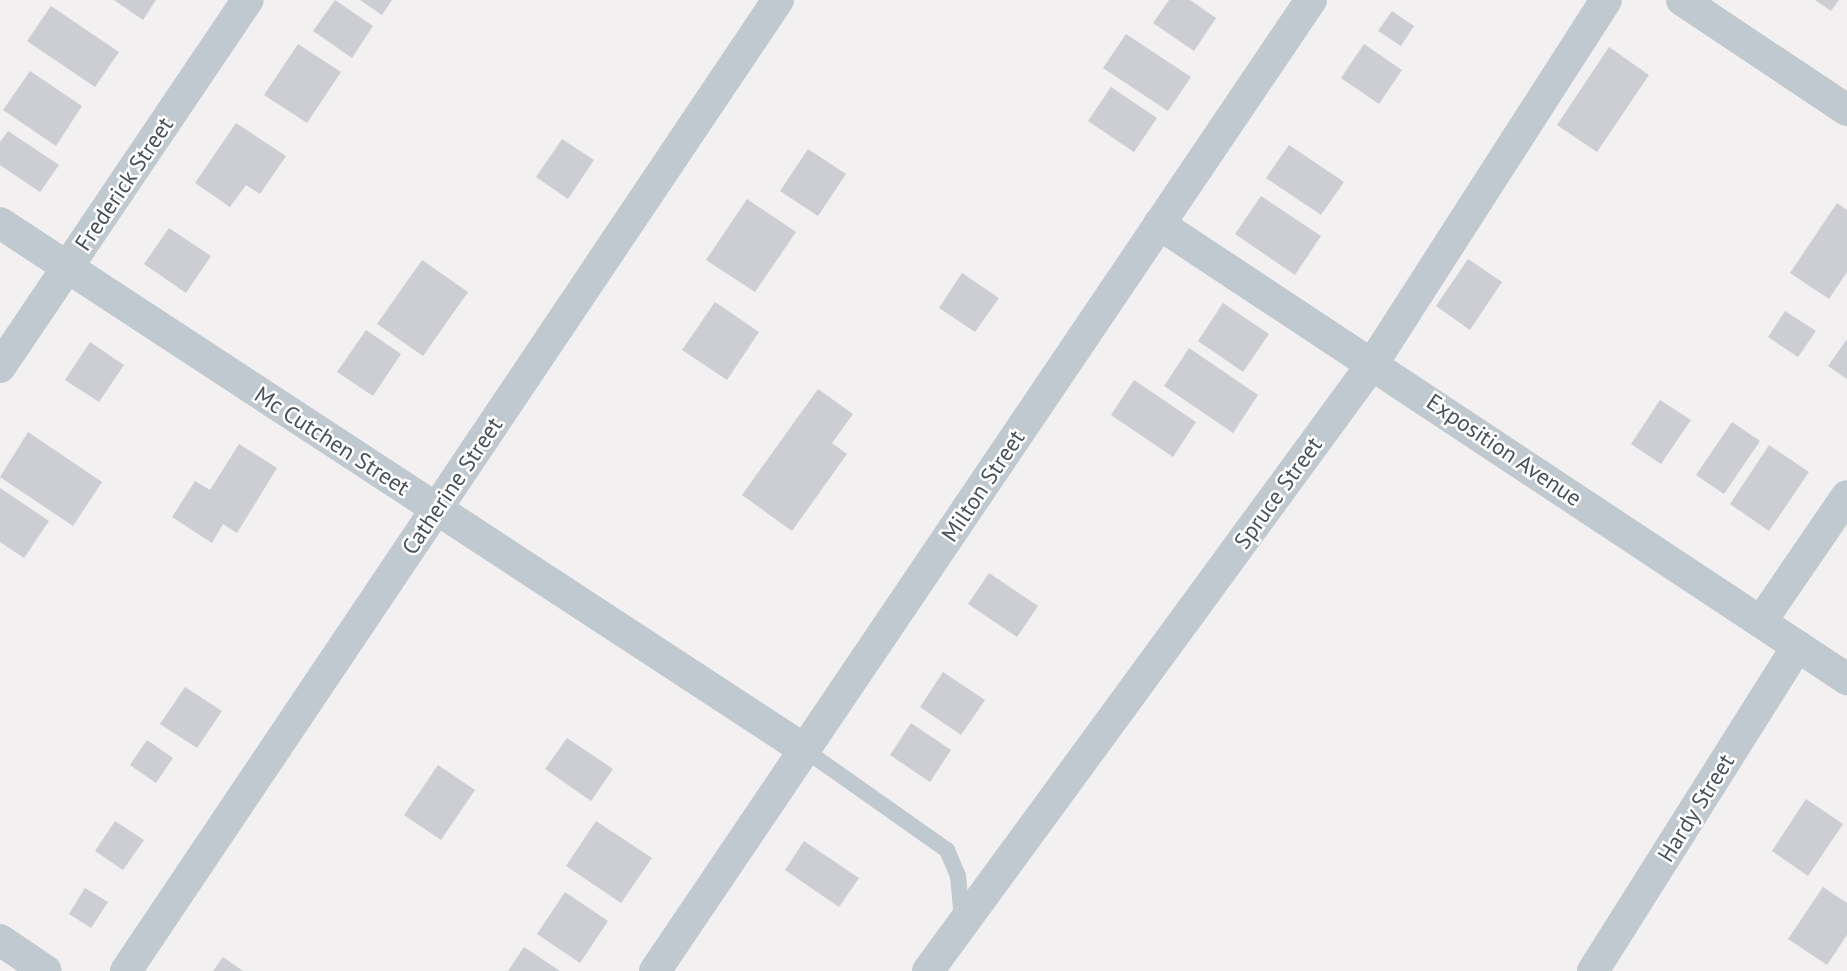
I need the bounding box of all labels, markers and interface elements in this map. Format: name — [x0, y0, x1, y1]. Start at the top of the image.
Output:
street label: Frederick Street — [69, 112, 179, 256]
street label: Mc Cutchen Street — [249, 381, 415, 501]
street label: Exposition Avenue — [1421, 388, 1587, 512]
street label: Catherine Street — [396, 412, 508, 560]
street label: Milton Street — [936, 425, 1030, 547]
street label: Spruce Street — [1228, 432, 1328, 554]
street label: Hardy Street — [1652, 749, 1740, 867]

